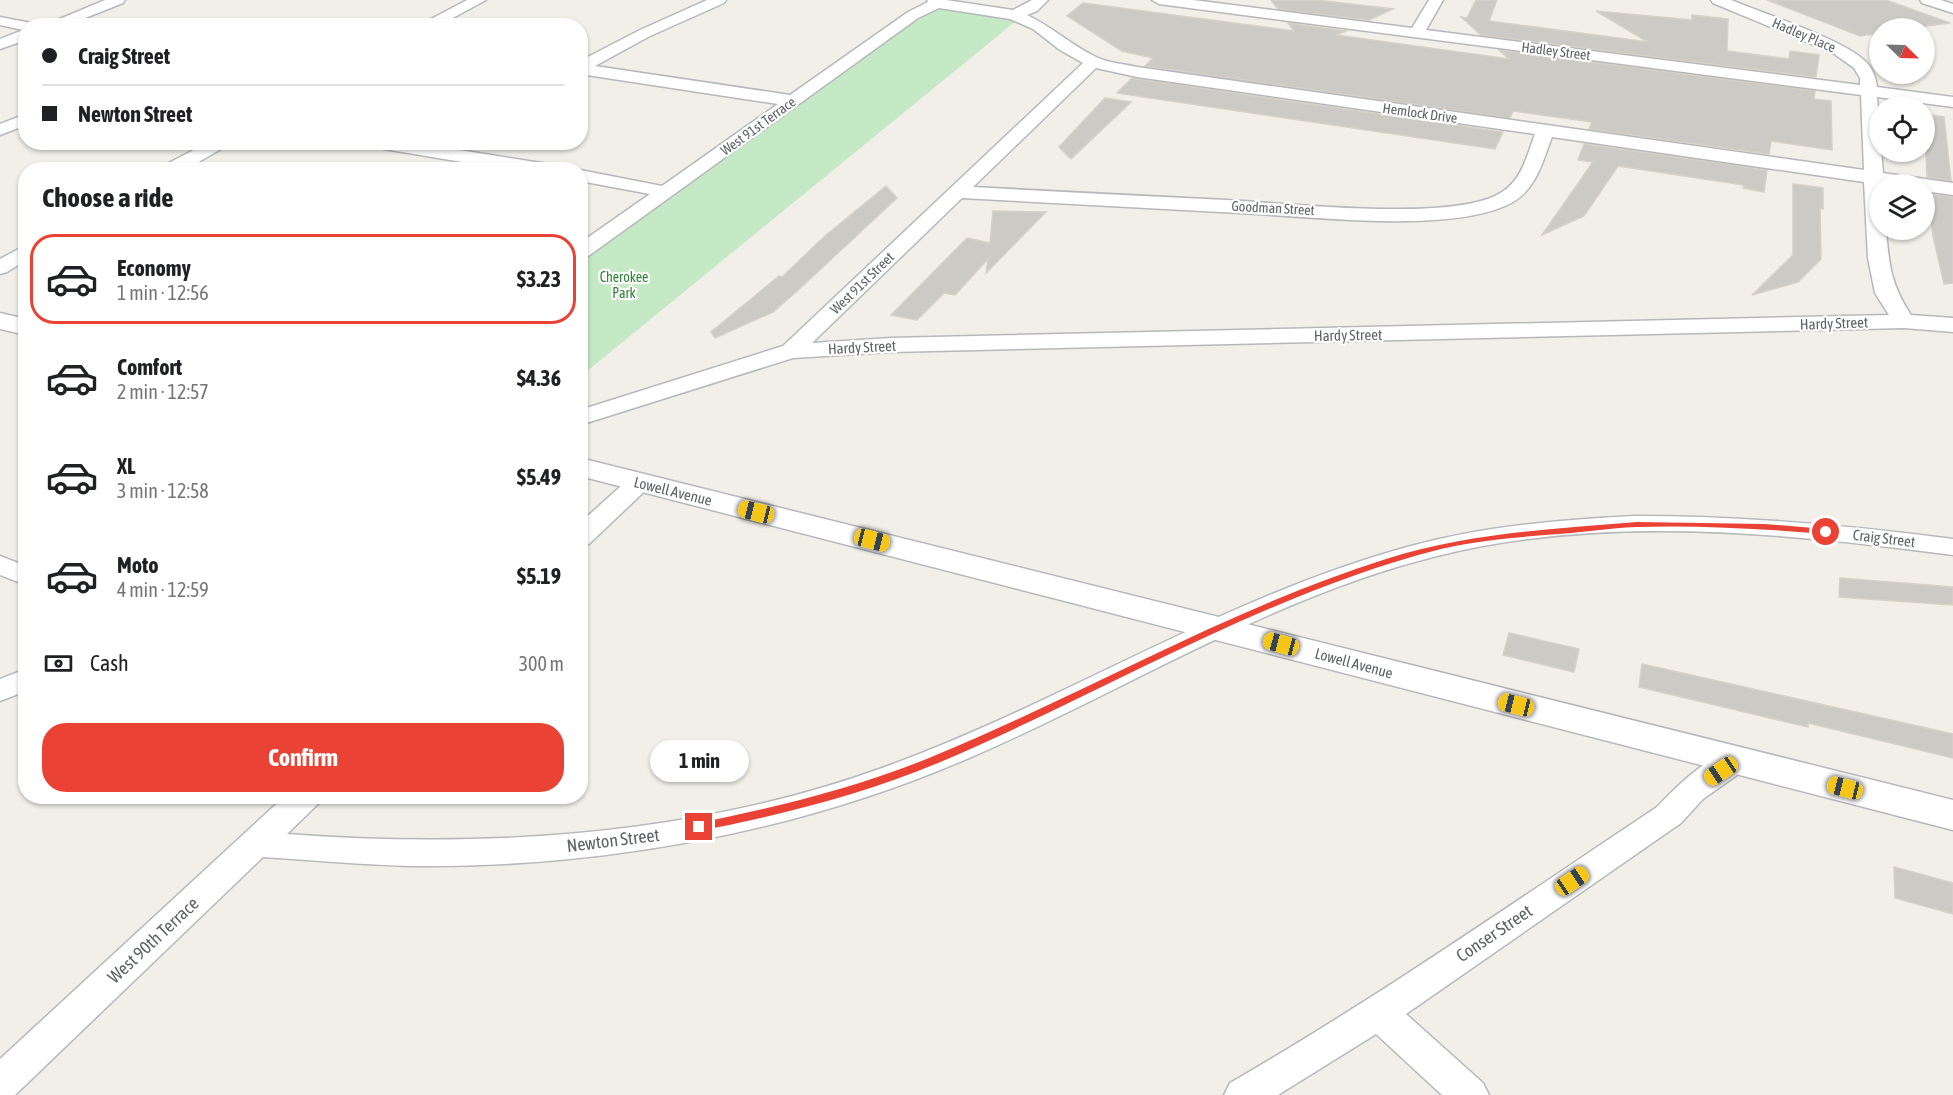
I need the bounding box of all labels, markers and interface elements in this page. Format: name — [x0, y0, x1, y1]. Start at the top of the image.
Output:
street label: Hadley Place — [1770, 14, 1838, 56]
north arrow — [1869, 18, 1935, 84]
map controls — [1869, 18, 1935, 240]
street label: Hadley Street — [1521, 39, 1591, 63]
text: Craig Street — [78, 43, 170, 69]
street label: West 91st Terrace — [717, 93, 799, 159]
button: locate — [1869, 96, 1935, 162]
street label: Hemlock Drive — [1382, 100, 1458, 126]
text: Newton Street — [78, 101, 192, 127]
button: layers — [1869, 174, 1935, 240]
text: Choose a ride — [42, 182, 174, 213]
street label: Goodman Street — [1231, 198, 1315, 218]
street label: West 91st Street — [827, 249, 897, 317]
icon: car — [45, 252, 99, 306]
text: Economy — [117, 255, 191, 281]
text: $3.23 — [517, 266, 561, 292]
park label: Cherokee Park — [600, 269, 648, 301]
text: 1 min · 12:56 — [117, 281, 209, 304]
street label: Hardy Street — [1800, 313, 1868, 333]
street label: Hardy Street — [1314, 326, 1382, 344]
street label: Hardy Street — [827, 337, 897, 357]
icon: car — [45, 351, 99, 405]
text: Comfort — [117, 354, 182, 380]
text: $4.36 — [517, 365, 561, 391]
text: 2 min · 12:57 — [117, 380, 209, 403]
icon: car — [45, 450, 99, 504]
text: XL — [117, 453, 135, 479]
text: $5.49 — [517, 464, 561, 490]
street label: Lowell Avenue — [632, 473, 714, 509]
text: 3 min · 12:58 — [117, 479, 209, 502]
car — [736, 499, 776, 525]
route start — [1812, 518, 1839, 545]
street label: Craig Street — [1852, 526, 1916, 550]
car — [852, 527, 892, 553]
icon: car — [45, 549, 99, 603]
text: Moto — [117, 552, 159, 578]
text: $5.19 — [517, 563, 561, 589]
text: 4 min · 12:59 — [117, 578, 209, 601]
car — [1261, 631, 1301, 657]
street label: Lowell Avenue — [1313, 644, 1395, 682]
icon: cash — [42, 647, 75, 680]
text: Cash — [90, 650, 129, 676]
text: 300 m — [519, 652, 564, 675]
car — [1496, 692, 1536, 718]
button: Confirm — [42, 723, 564, 792]
callout: 1 min — [650, 740, 748, 782]
text: 1 min — [679, 749, 720, 772]
car — [1701, 753, 1741, 789]
car — [1825, 775, 1865, 801]
route end — [685, 813, 712, 840]
street label: Newton Street — [565, 824, 661, 856]
car — [1552, 863, 1592, 899]
street label: West 90th Terrace — [103, 893, 203, 987]
street label: Conser Street — [1452, 900, 1536, 966]

